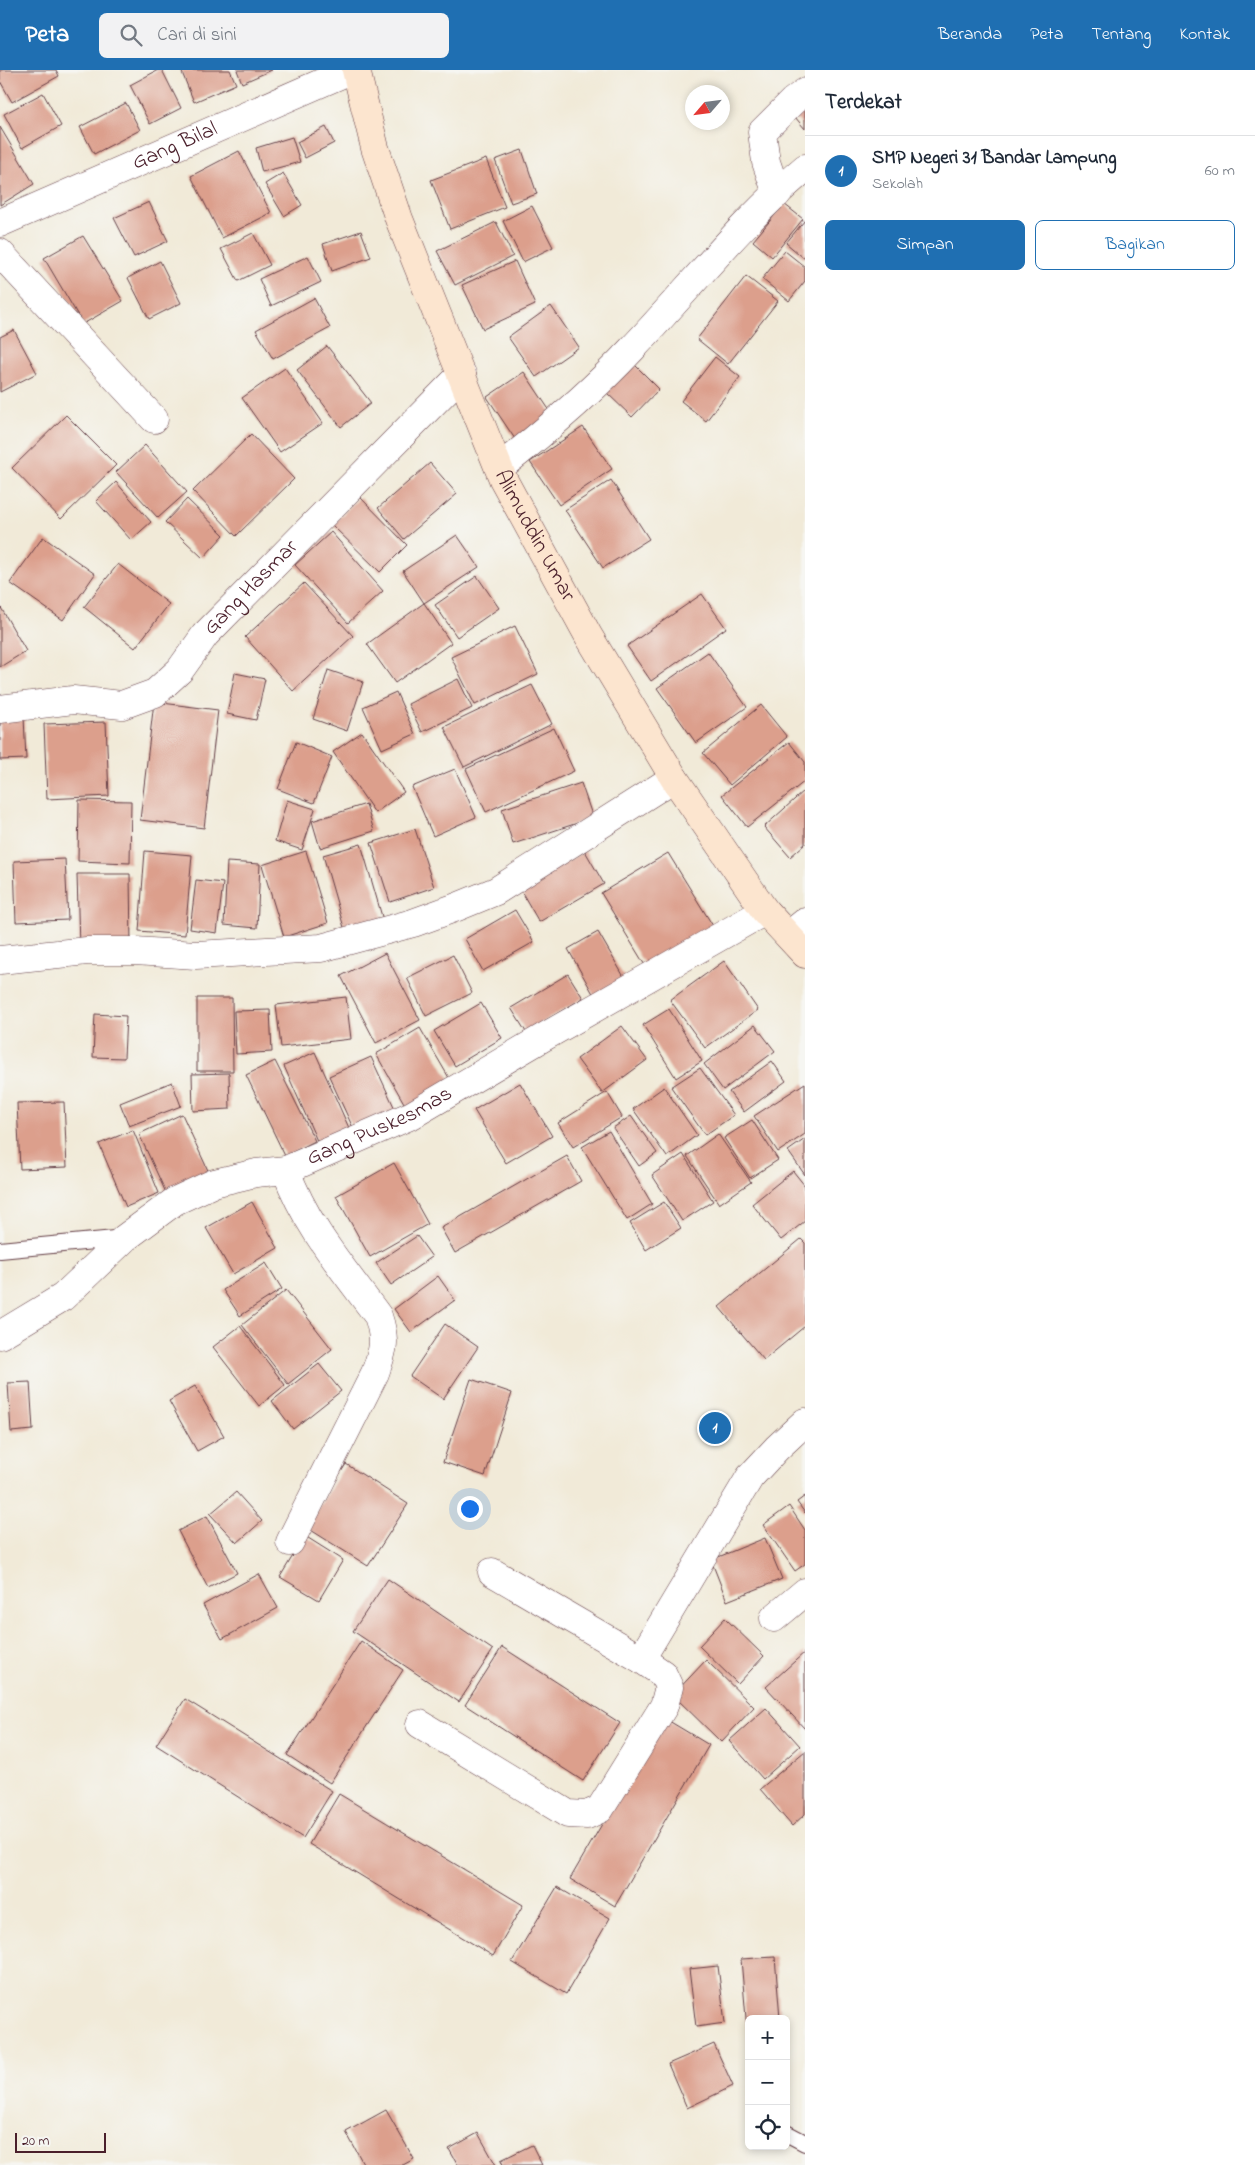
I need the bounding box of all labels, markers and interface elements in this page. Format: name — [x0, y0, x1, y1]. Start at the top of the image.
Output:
search box — [99, 13, 449, 58]
text: Peta — [25, 18, 69, 53]
icon: search — [117, 21, 145, 49]
text: Cari di sini — [157, 22, 237, 49]
text: Beranda — [938, 22, 1002, 48]
text: Peta — [1030, 22, 1063, 48]
text: Tentang — [1091, 22, 1151, 48]
text: Kontak — [1179, 22, 1230, 48]
north arrow — [685, 85, 730, 130]
text: Terdekat — [825, 88, 902, 118]
street label: Gang Bilal — [127, 114, 223, 179]
text: SMP Negeri 31 Bandar Lampung — [872, 145, 1117, 172]
text: 1 — [838, 159, 844, 183]
text: 60 m — [1205, 159, 1235, 183]
text: Sekolah — [872, 172, 923, 196]
button: Simpan — [825, 220, 1025, 270]
button: Bagikan — [1035, 220, 1235, 270]
street label: Alimuddin Umar — [485, 466, 583, 608]
street label: Gang Hasmar — [197, 532, 306, 643]
street label: Gang Puskesmas — [302, 1078, 459, 1175]
pin: 1 — [699, 1409, 731, 1447]
your location — [457, 1496, 483, 1522]
map controls — [745, 2015, 790, 2150]
button: + — [745, 2015, 790, 2060]
button: − — [745, 2060, 790, 2105]
button: locate — [745, 2105, 790, 2150]
scale bar — [15, 2130, 106, 2153]
text: 20 m — [22, 2131, 49, 2152]

